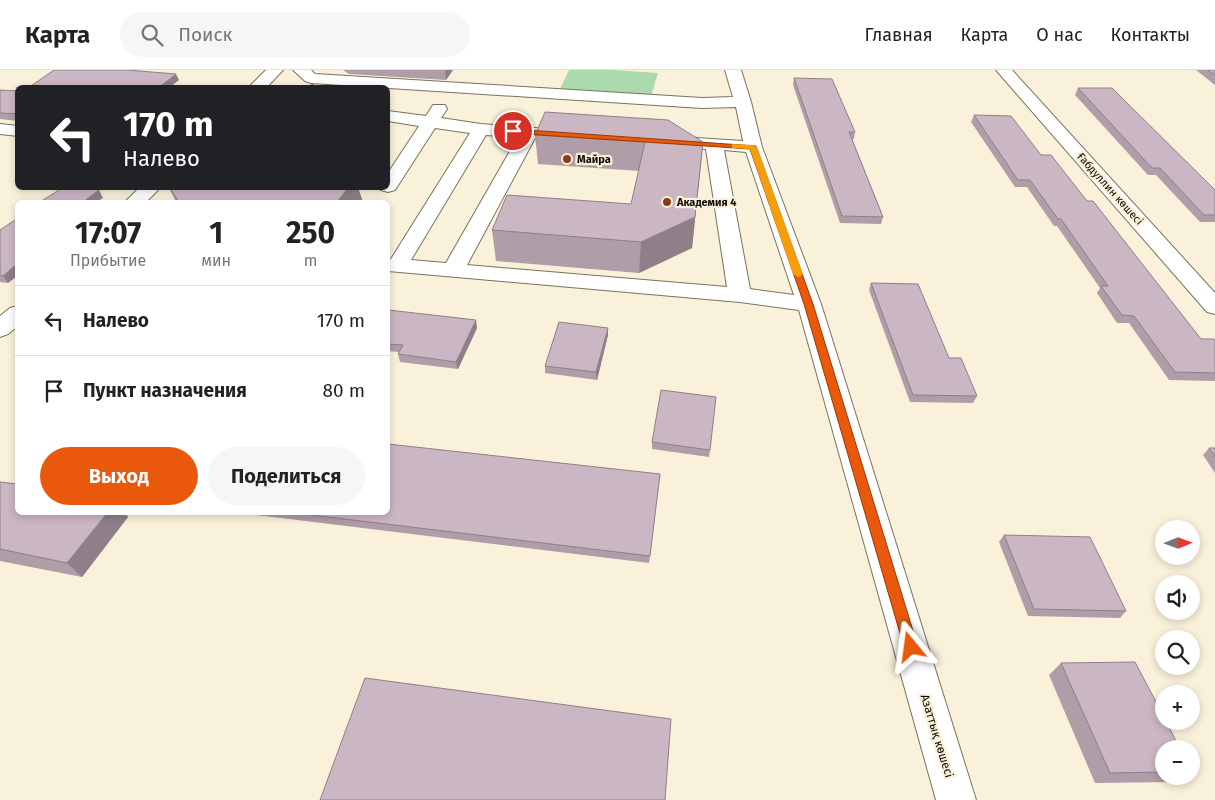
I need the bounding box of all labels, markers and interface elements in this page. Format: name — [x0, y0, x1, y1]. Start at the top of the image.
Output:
search box — [120, 12, 470, 57]
text: Карта — [25, 21, 90, 49]
icon: search — [138, 21, 166, 49]
text: Поиск — [178, 23, 232, 46]
text: Главная — [865, 24, 933, 46]
text: Карта — [961, 24, 1008, 46]
text: О нас — [1036, 24, 1083, 46]
text: Контакты — [1111, 24, 1190, 46]
text: 170 m — [123, 103, 214, 145]
icon: left — [40, 105, 105, 170]
pin — [492, 110, 534, 152]
icon: arrive — [499, 117, 527, 145]
text: Налево — [123, 145, 200, 172]
street label: Ғабдуллин көшесі — [1074, 150, 1146, 228]
marker: Майра — [561, 153, 573, 165]
place label: Майра — [577, 153, 611, 166]
marker: Академия 4 — [661, 196, 673, 208]
place label: Академия 4 — [676, 196, 736, 209]
text: 17:07 — [75, 215, 141, 251]
text: 1 — [209, 215, 223, 251]
text: 250 — [286, 215, 335, 251]
text: Прибытие — [70, 251, 146, 270]
text: мин — [201, 251, 231, 270]
text: m — [304, 251, 317, 270]
icon: left — [40, 307, 68, 335]
text: Налево — [83, 309, 149, 332]
text: 170 m — [317, 309, 365, 332]
icon: arrive — [40, 377, 68, 405]
text: Пункт назначения — [83, 379, 247, 402]
text: 80 m — [323, 379, 365, 402]
button: Выход — [40, 447, 198, 505]
button: Поделиться — [208, 447, 365, 505]
north arrow — [1155, 520, 1200, 565]
map controls — [1155, 520, 1200, 785]
button: sound — [1155, 575, 1200, 620]
position arrow — [884, 620, 936, 672]
button: search — [1155, 630, 1200, 675]
button: + — [1155, 685, 1200, 730]
street label: Азаттық көшесі — [918, 693, 956, 779]
button: − — [1155, 740, 1200, 785]

